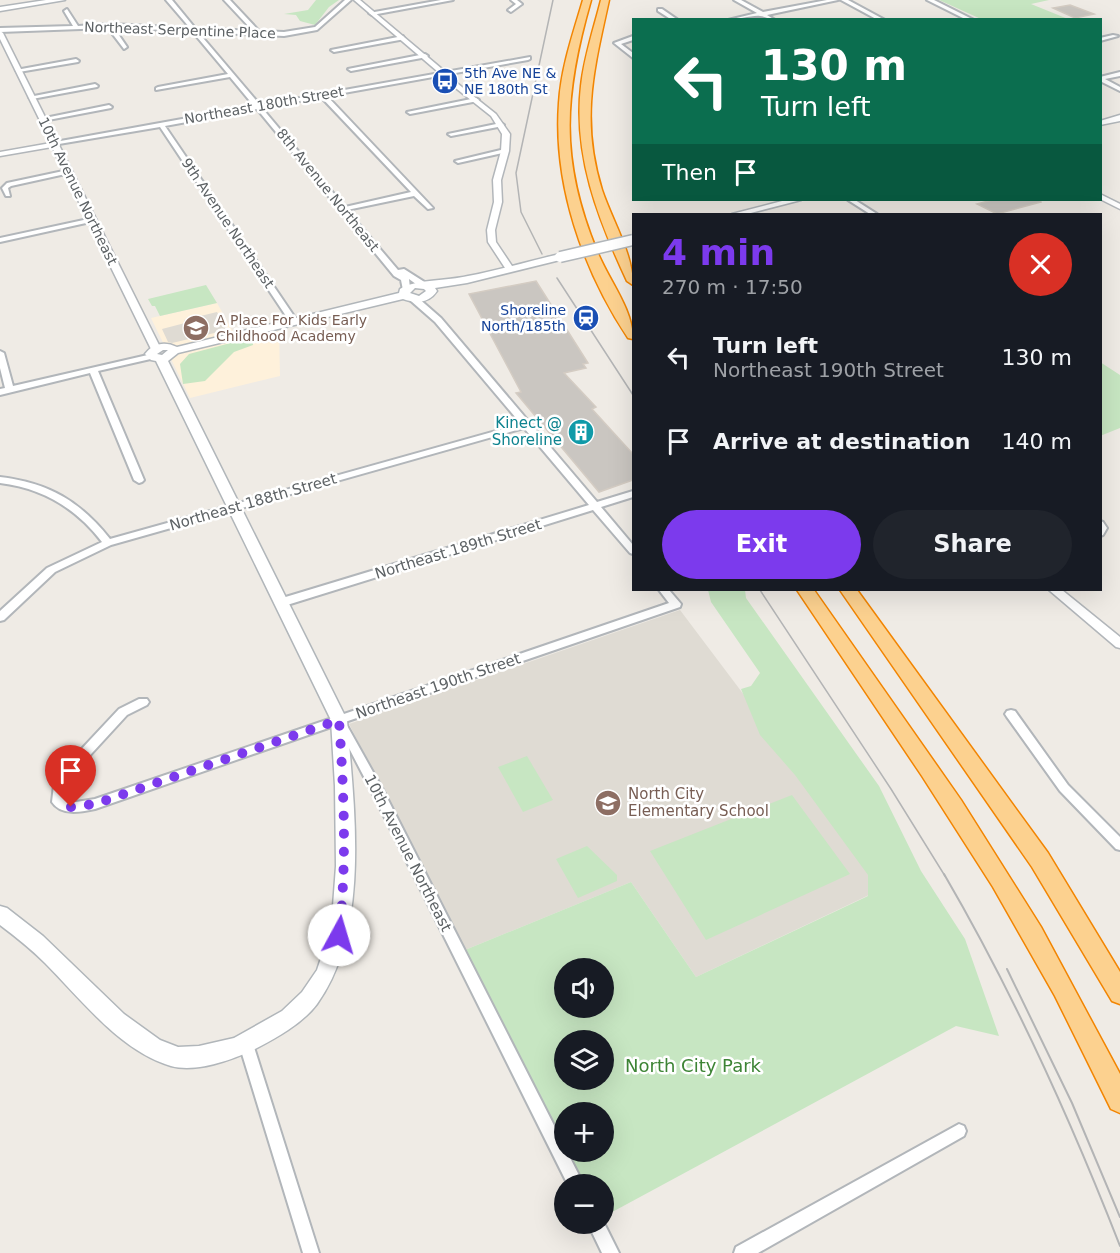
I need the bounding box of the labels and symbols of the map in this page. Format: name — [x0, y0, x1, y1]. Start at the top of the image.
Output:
street label: Northeast Serpentine Place — [84, 19, 276, 41]
place label: 5th Ave NE & NE 180th St — [464, 65, 557, 97]
bus stop icon: 5th Ave NE & NE 180th St — [430, 66, 460, 96]
street label: Northeast 180th Street — [183, 83, 345, 127]
street label: 10th Avenue Northeast — [35, 115, 121, 268]
street label: 8th Avenue Northeast — [274, 125, 383, 255]
street label: 9th Avenue Northeast — [178, 155, 278, 291]
place label: Shoreline North/185th — [481, 302, 566, 334]
station icon: Shoreline North/185th — [571, 303, 601, 333]
place label: A Place For Kids Early Childhood Academy — [216, 312, 367, 344]
school or university icon: A Place For Kids Early Childhood Academy — [181, 313, 211, 343]
place label: Kinect @ Shoreline — [492, 414, 562, 449]
building icon: Kinect @ Shoreline — [566, 417, 596, 447]
street label: Northeast 188th Street — [167, 469, 339, 535]
street label: Northeast 189th Street — [373, 515, 544, 583]
street label: Northeast 190th Street — [353, 649, 523, 723]
pin — [45, 745, 96, 807]
street label: 10th Avenue Northeast — [361, 771, 456, 935]
place label: North City Elementary School — [628, 785, 769, 820]
school or university icon: North City Elementary School — [593, 788, 623, 818]
position arrow — [307, 903, 371, 967]
park label: North City Park — [625, 1055, 762, 1076]

